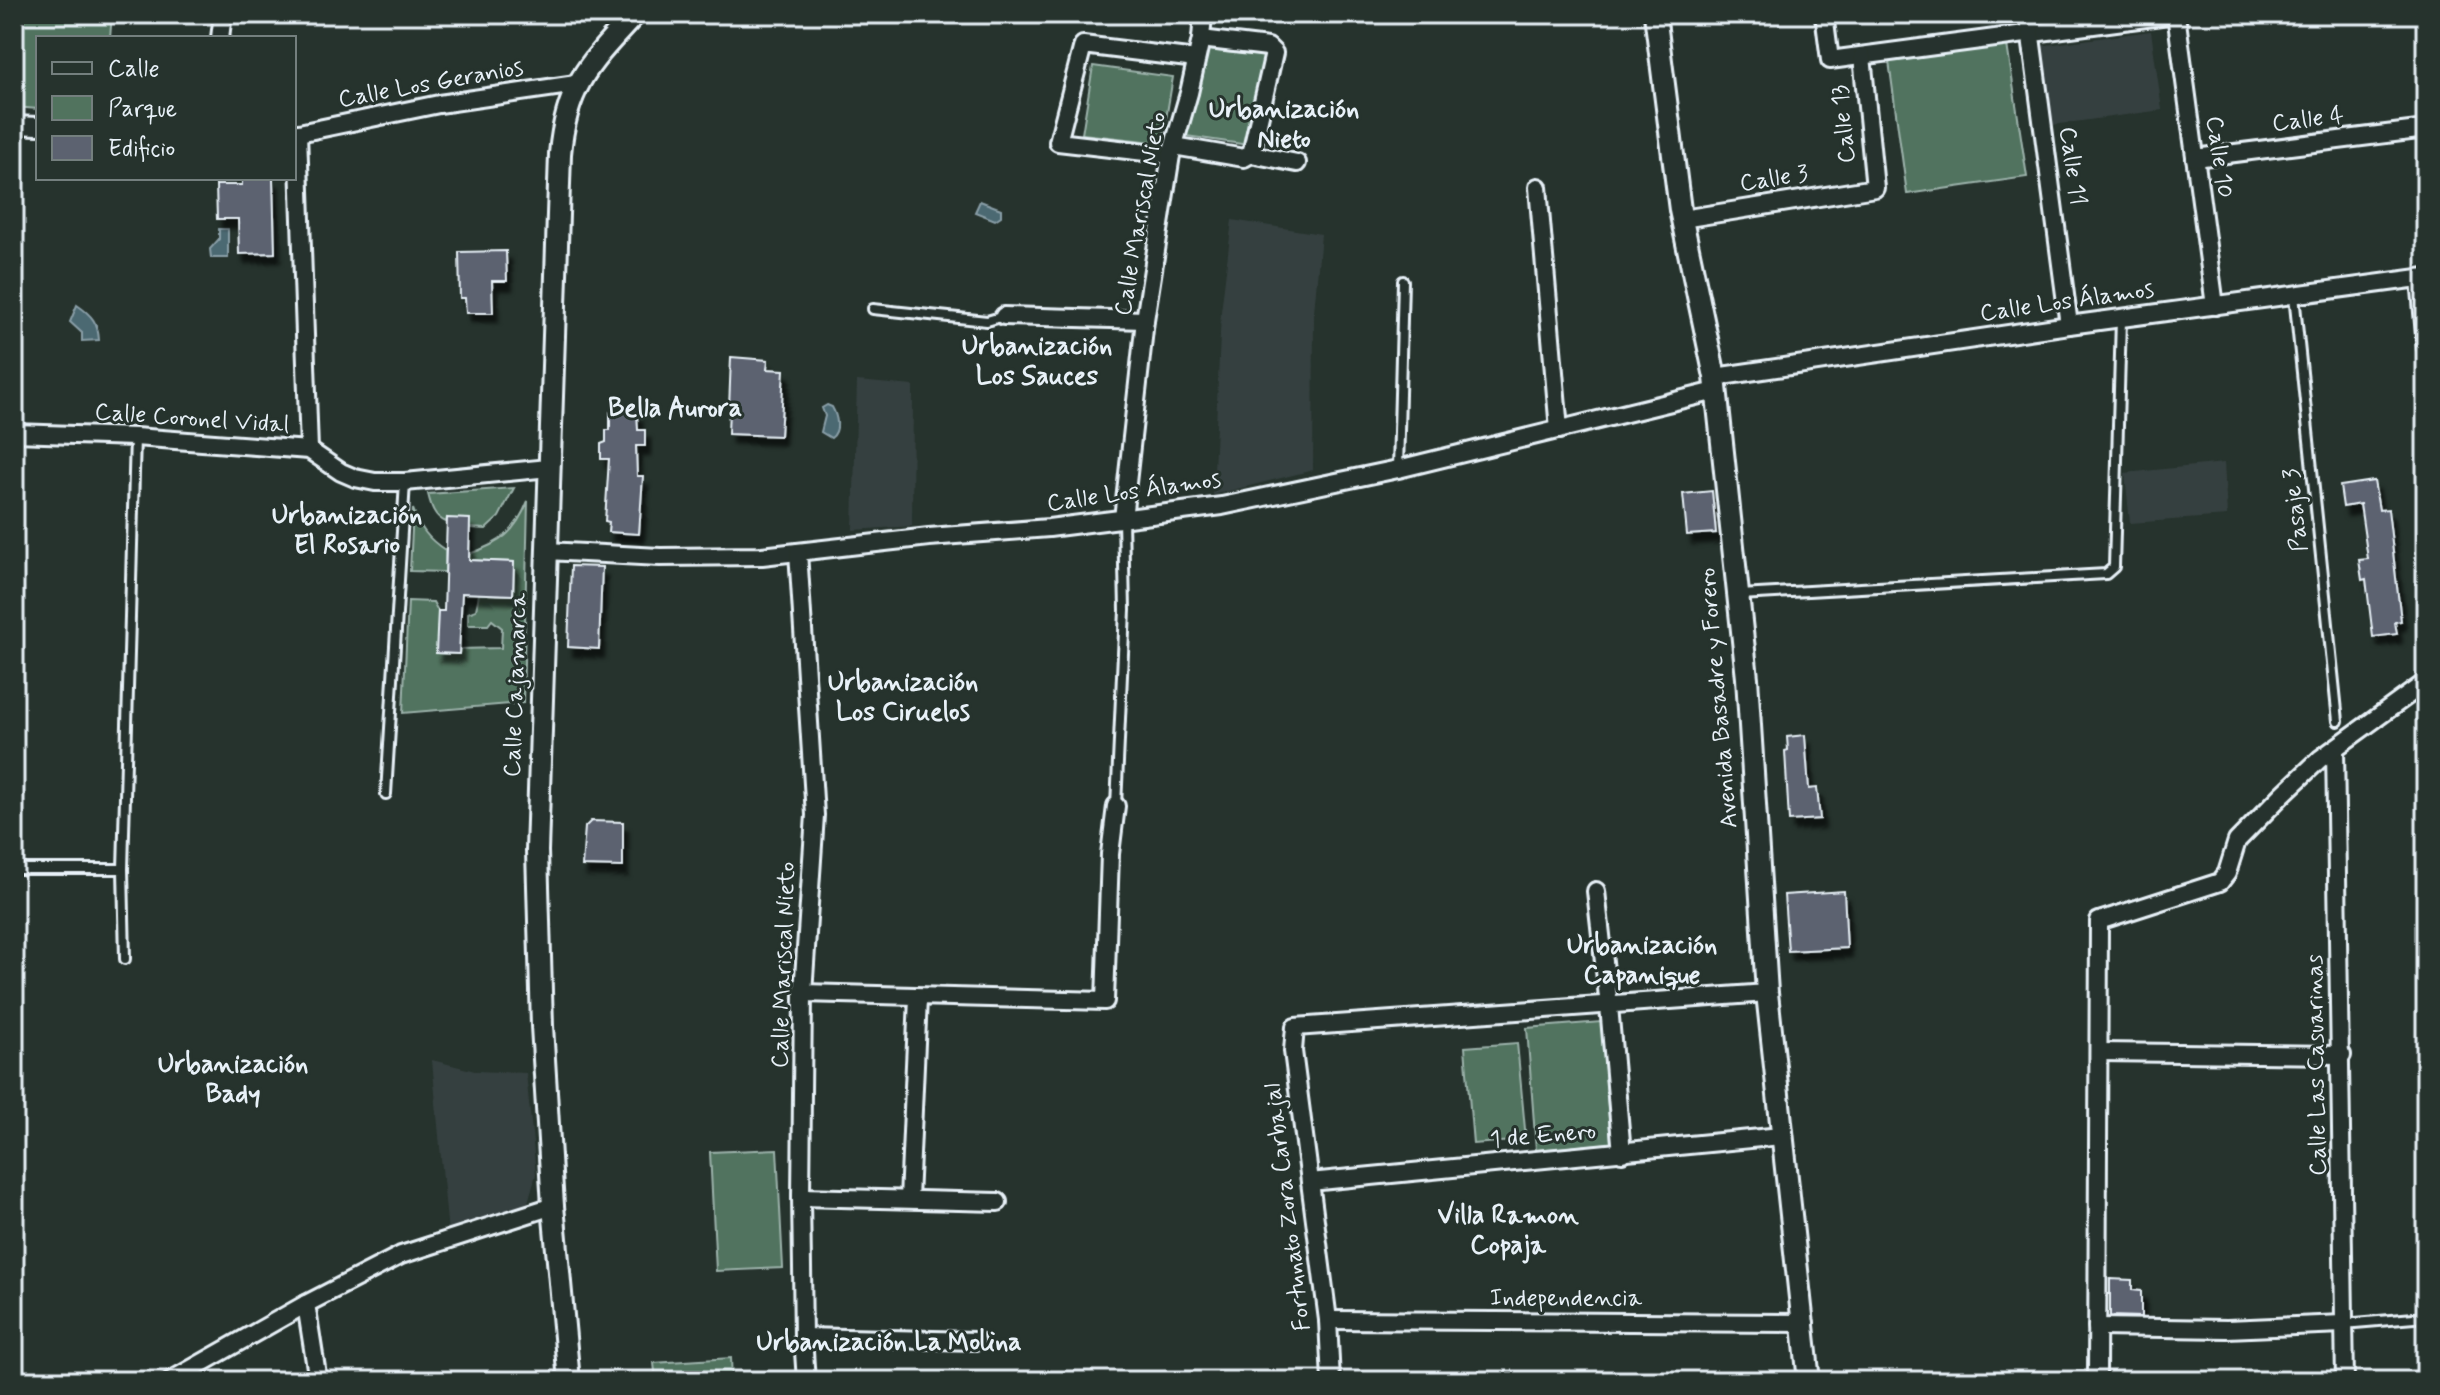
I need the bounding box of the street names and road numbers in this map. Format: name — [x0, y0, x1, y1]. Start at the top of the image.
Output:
street label: Calle Los Geranios — [336, 52, 526, 116]
street label: Calle 13 — [1824, 83, 1864, 165]
street label: Calle 4 — [2270, 100, 2346, 140]
street label: Calle Mariscal Nieto — [1108, 110, 1174, 318]
street label: Calle 10 — [2198, 114, 2240, 200]
street label: Calle 11 — [2051, 125, 2093, 207]
street label: Calle 3 — [1738, 158, 1811, 200]
street label: Calle Los Álamos — [1978, 273, 2156, 330]
street label: Calle Coronel Vidal — [94, 397, 290, 441]
street label: Calle Los Álamos — [1045, 463, 1223, 520]
street label: Pasaje 3 — [2276, 467, 2316, 553]
street label: Avenida Basadre y Forero — [1692, 566, 1746, 830]
street label: Calle Cajamarca — [497, 592, 535, 778]
street label: Calle Mariscal Nieto — [765, 861, 803, 1069]
street label: Calle Las Casuarinas — [2300, 954, 2334, 1176]
street label: Fortunato Zora Carbajal — [1257, 1081, 1319, 1333]
street label: 1 de Enero — [1489, 1116, 1597, 1156]
street label: Independencia — [1490, 1283, 1643, 1314]

